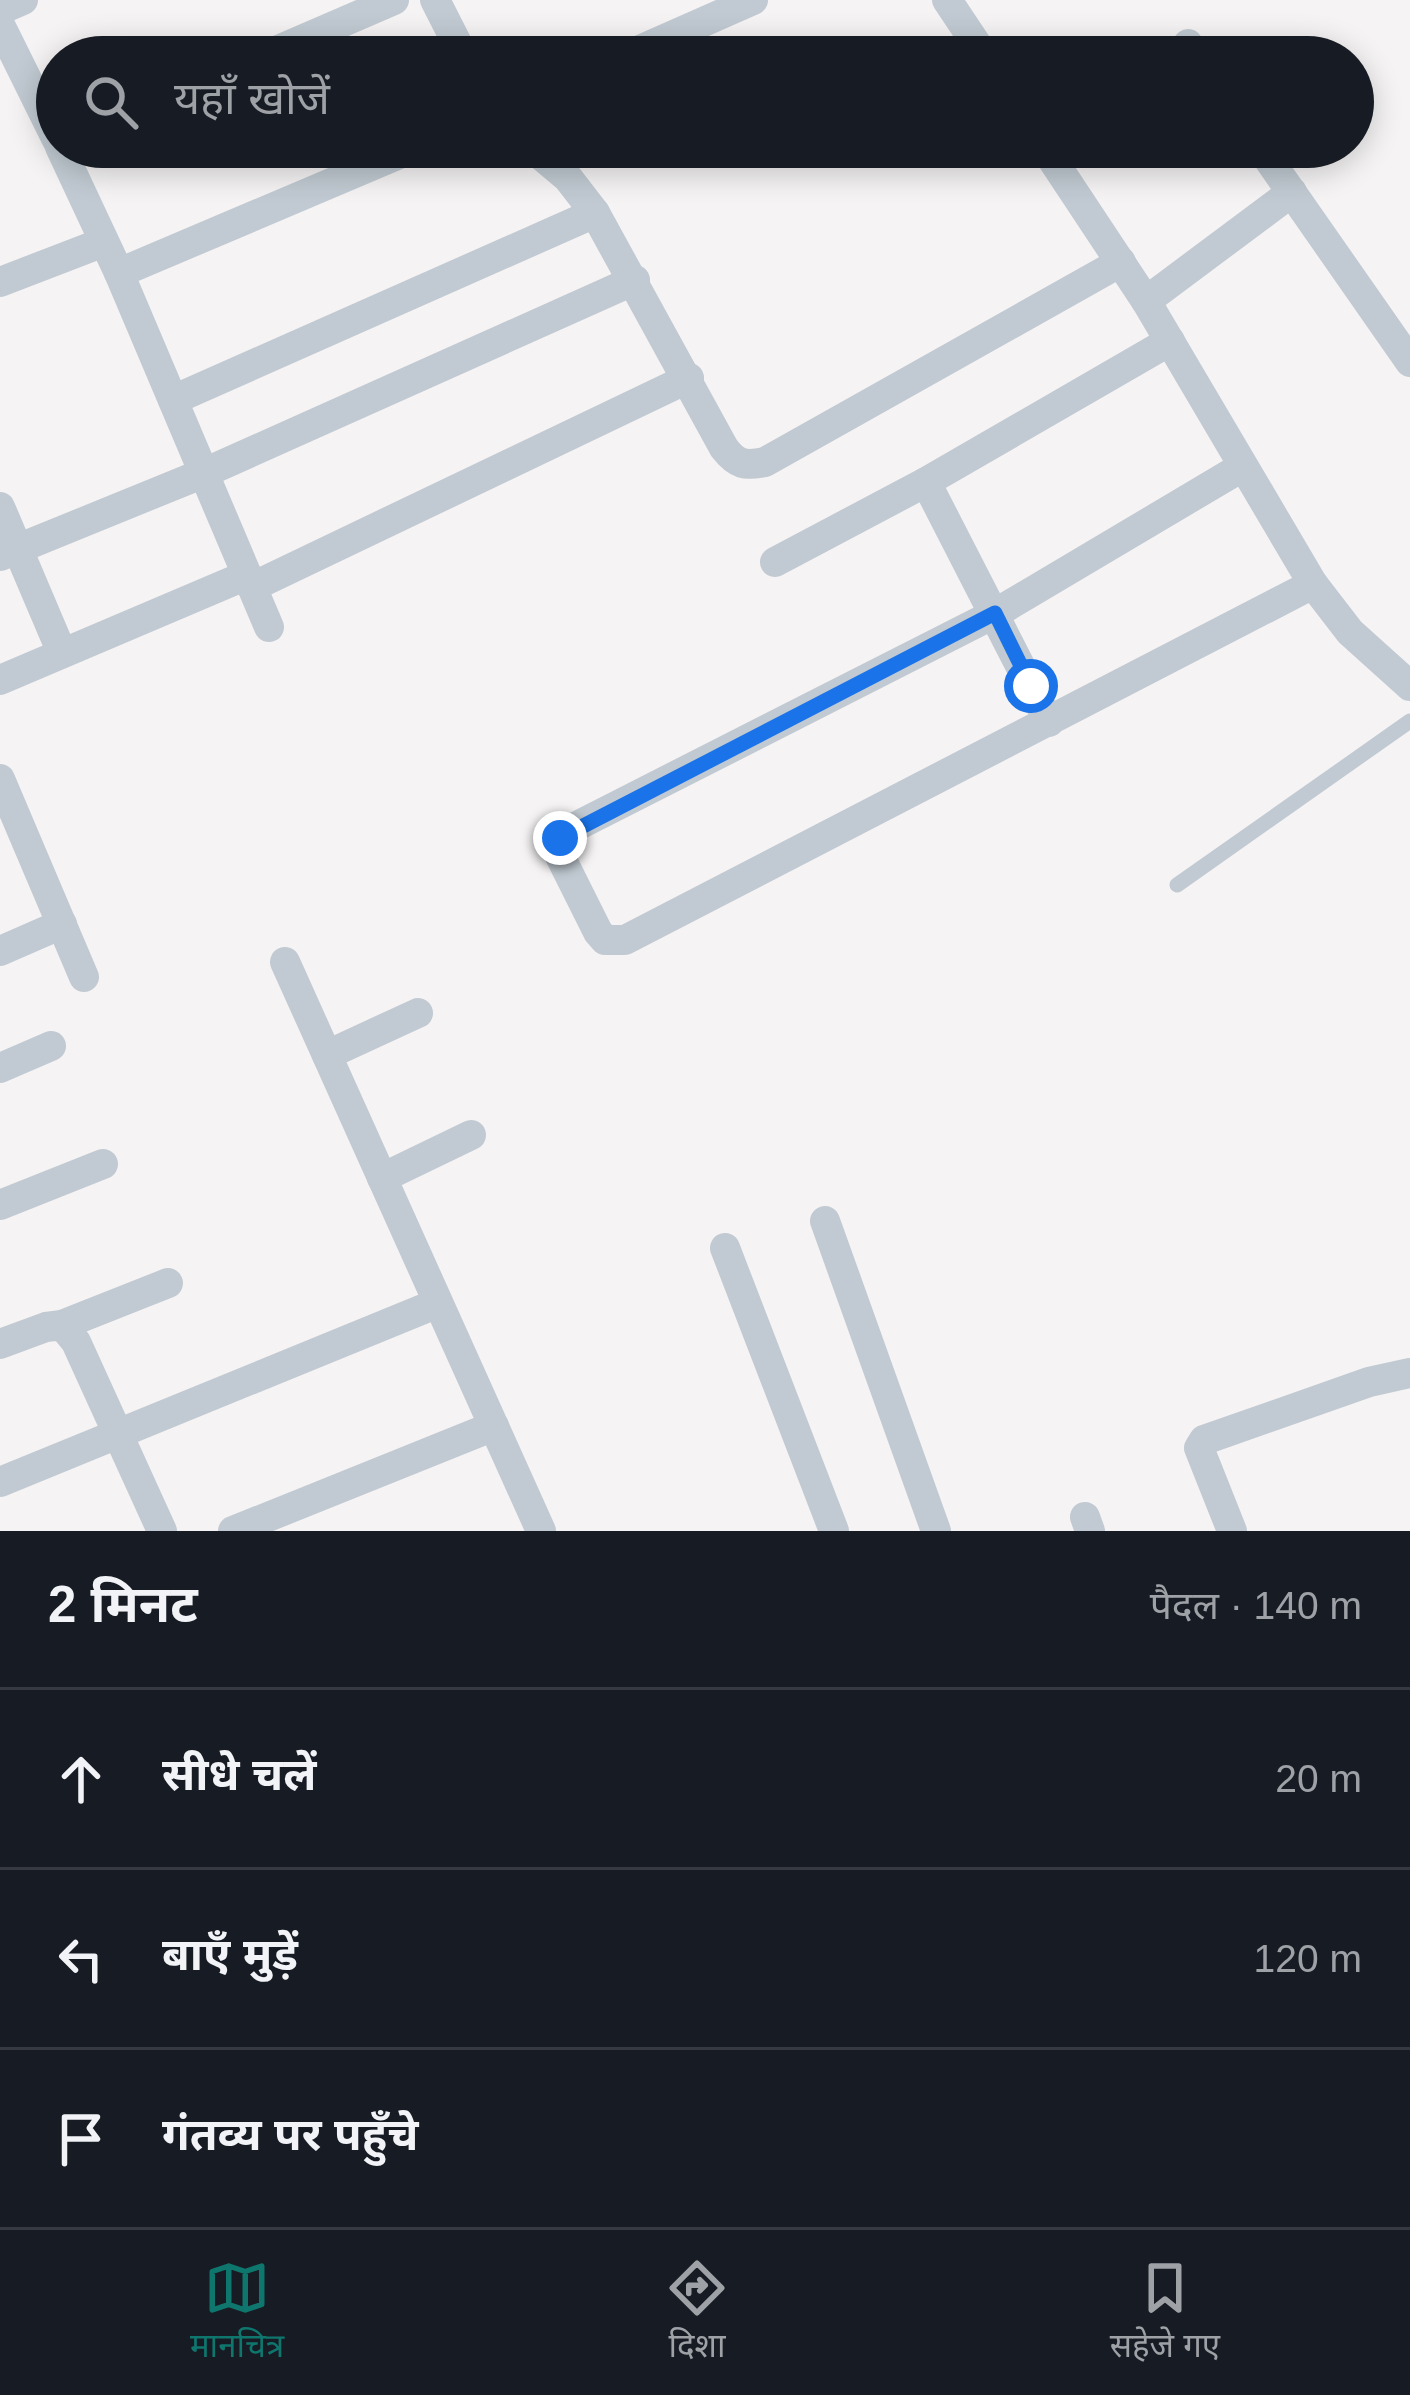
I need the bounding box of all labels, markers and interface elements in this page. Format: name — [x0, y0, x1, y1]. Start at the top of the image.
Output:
search box — [36, 36, 1374, 168]
icon: search — [78, 69, 144, 135]
text: यहाँ खोजें — [174, 73, 330, 124]
route start — [1004, 659, 1058, 713]
route end — [533, 811, 587, 865]
text: 2 मिनट — [48, 1576, 198, 1633]
text: पैदल · 140 m — [1150, 1584, 1362, 1627]
icon: ahead — [48, 1746, 114, 1812]
text: सीधे चलें — [162, 1749, 316, 1800]
text: 20 m — [1275, 1757, 1362, 1800]
icon: left — [48, 1926, 114, 1992]
text: बाएँ मुड़ें — [162, 1929, 298, 1980]
text: 120 m — [1254, 1937, 1362, 1980]
icon: arrive — [48, 2106, 114, 2172]
text: गंतव्य पर पहुँचे — [162, 2109, 418, 2160]
tab: मानचित्र — [190, 2255, 284, 2370]
tab: दिशा — [664, 2255, 730, 2370]
tab: सहेजे गए — [1110, 2255, 1220, 2370]

